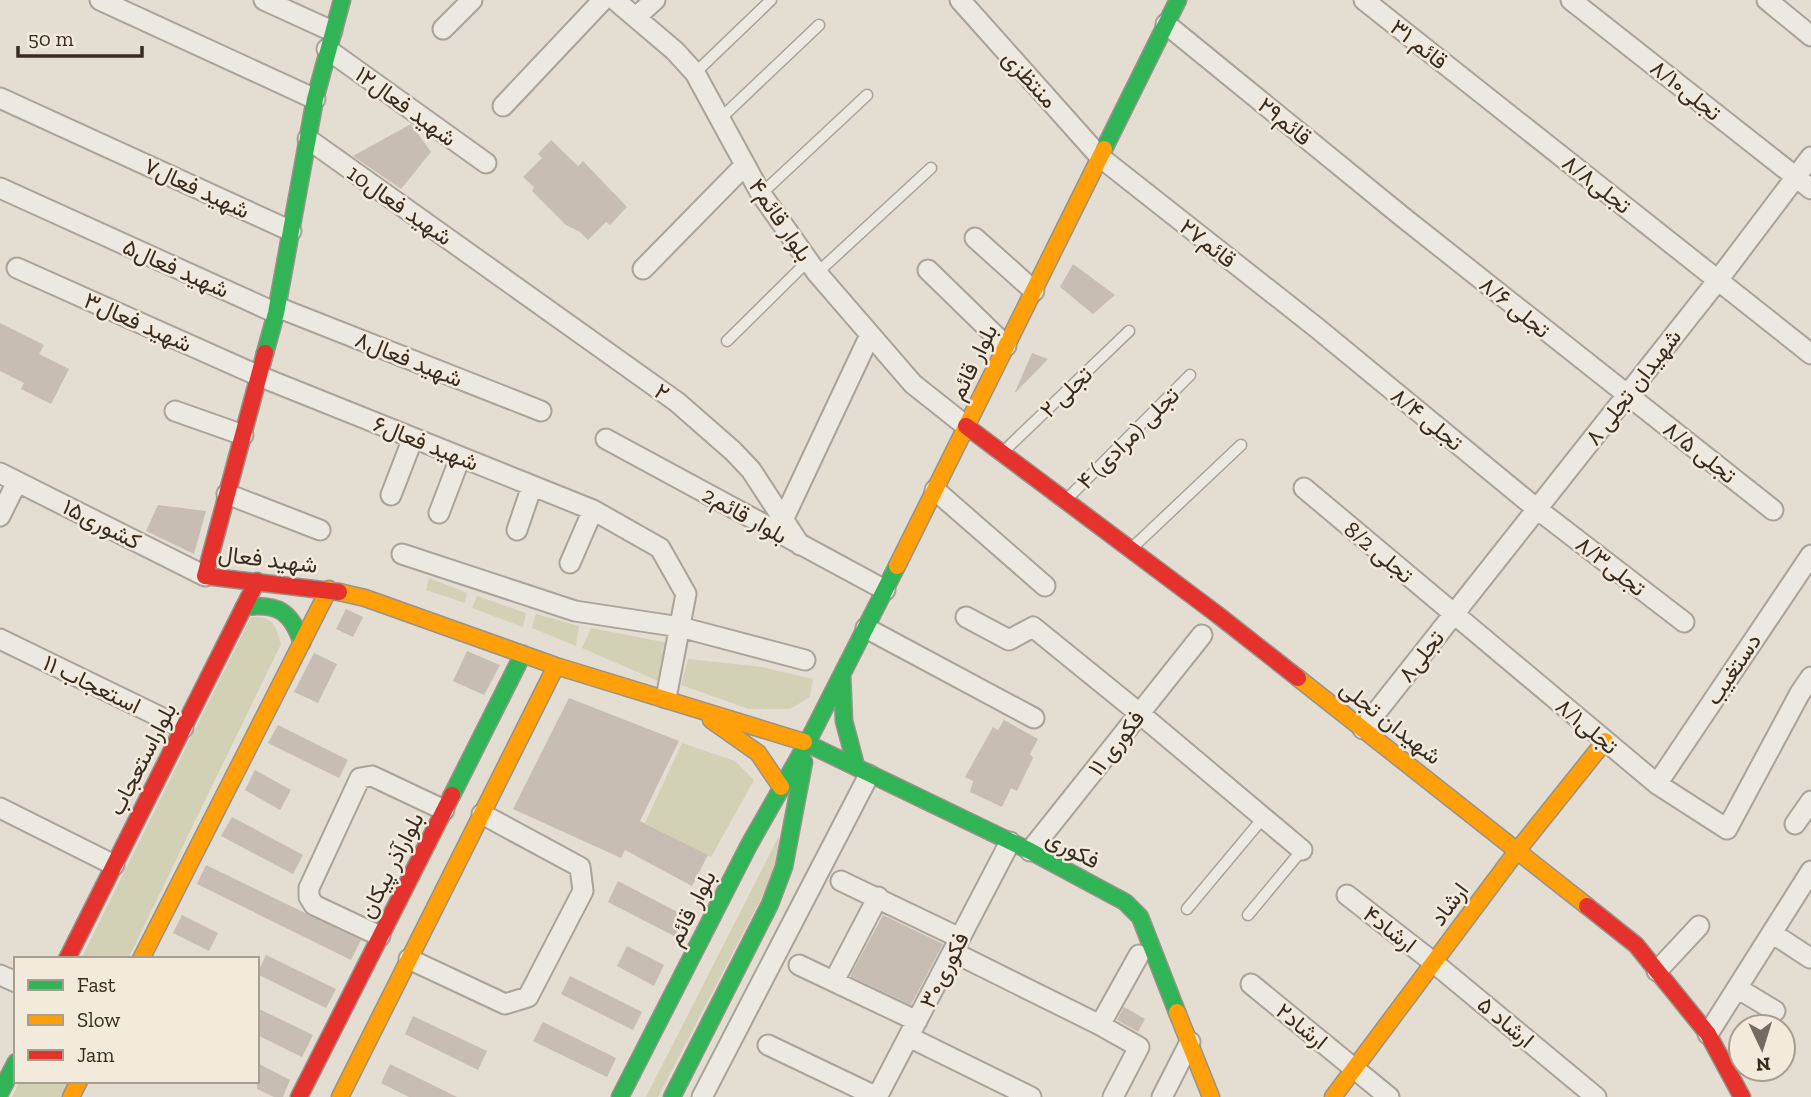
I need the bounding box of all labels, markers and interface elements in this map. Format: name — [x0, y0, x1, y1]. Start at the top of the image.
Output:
street label: قائم ۳۱ — [1384, 13, 1453, 76]
scale bar — [18, 14, 142, 58]
text: 50 m — [28, 26, 74, 51]
street label: منتظزی — [996, 44, 1063, 115]
street label: تجلی۸/۱۰ — [1645, 54, 1727, 126]
street label: شهید فعال۱۲ — [349, 60, 462, 153]
street label: قائم۲۹ — [1252, 91, 1318, 152]
street label: تجلی۸/۸ — [1557, 148, 1637, 220]
street label: شهید فعال۷ — [139, 151, 254, 226]
street label: 10شهید فعال — [341, 159, 458, 252]
street label: بلوار قائم۴ — [742, 173, 819, 267]
street label: قائم۲۷ — [1174, 212, 1242, 274]
street label: شهید فعال۵ — [118, 232, 233, 305]
street label: تجلی ۸/۶ — [1474, 270, 1556, 344]
street label: شهید فعال۳ — [79, 286, 196, 359]
street label: بلوار قائم — [943, 319, 1004, 405]
street label: شهیدان تجلی ۸ — [1579, 323, 1688, 451]
street label: شهید فعال۸ — [351, 325, 467, 394]
street label: ۲ تجلی — [1034, 360, 1098, 424]
street label: ۲ — [649, 377, 675, 407]
street label: ۴ تجلی (مرادی) — [1071, 381, 1186, 496]
street label: ۸/۴ تجلی — [1385, 381, 1469, 457]
street label: شهید فعال۶ — [369, 409, 483, 478]
street label: تجلی ۸/۵ — [1658, 415, 1742, 489]
street label: 2بلوار قائم — [697, 480, 792, 551]
street label: کشوری۱۵ — [58, 492, 146, 556]
street label: 8/2 تجلی — [1339, 515, 1419, 589]
street label: تجلی۸/۳ — [1570, 530, 1652, 602]
street label: شهید فعال — [217, 539, 319, 580]
street label: تجلی۸ — [1392, 624, 1450, 688]
street label: دستغیب — [1699, 628, 1767, 710]
street label: استعجاب ۱۱ — [39, 648, 145, 720]
street label: شهیدان تجلی — [1334, 674, 1447, 771]
street label: تجلی۸/۱ — [1550, 692, 1624, 760]
street label: بلواراستعجاب — [102, 698, 183, 820]
street label: فکوری ۱۱ — [1082, 705, 1151, 782]
street label: بلوارآذر پیکان — [352, 807, 431, 924]
street label: فکوری — [1041, 823, 1105, 876]
street label: بلوار قائم — [660, 866, 723, 951]
street label: ارشاد — [1424, 877, 1475, 932]
street label: ۴ارشاد — [1357, 900, 1422, 959]
street label: فکوری۳۰ — [913, 927, 976, 1013]
legend — [14, 957, 259, 1083]
text: Fast — [77, 972, 116, 997]
street label: ۵ ارشاد — [1471, 990, 1540, 1055]
street label: ۲ارشاد — [1270, 997, 1334, 1056]
text: Slow — [77, 1007, 120, 1032]
north arrow — [1727, 1013, 1797, 1083]
text: Jam — [77, 1042, 114, 1067]
text: N — [1755, 1052, 1771, 1076]

